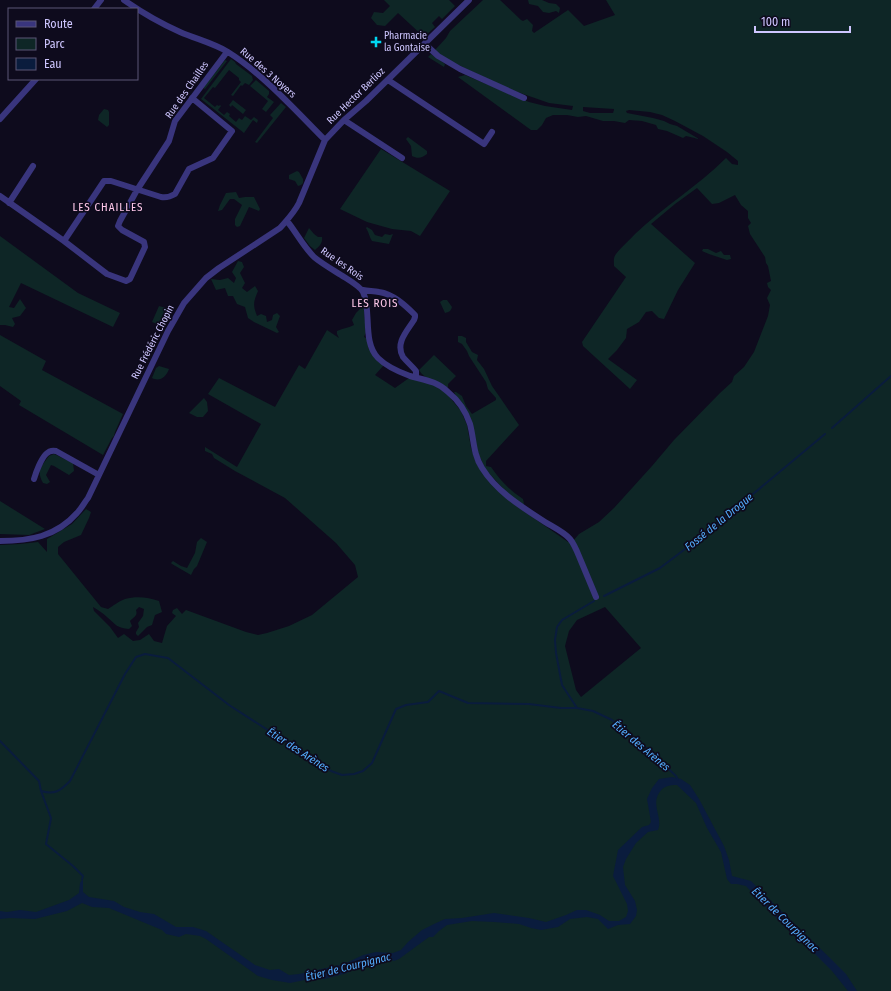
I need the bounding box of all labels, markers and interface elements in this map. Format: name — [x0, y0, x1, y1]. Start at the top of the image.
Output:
legend — [8, 8, 138, 80]
scale bar — [755, 8, 850, 34]
text: 100 m — [761, 15, 790, 29]
text: Route — [44, 17, 73, 31]
place label: Pharmacie la Gontaise — [384, 30, 430, 54]
text: Parc — [44, 37, 65, 51]
marker: Pharmacie la Gontaise — [371, 37, 381, 47]
street label: Rue des 3 Noyers — [238, 45, 298, 101]
text: Eau — [44, 57, 62, 71]
street label: Rue des Chailles — [163, 59, 211, 121]
street label: Rue Hector Berlioz — [325, 65, 387, 127]
district label: LES CHAILLES — [72, 201, 144, 214]
street label: Rue les Rois — [318, 245, 366, 283]
district label: LES ROIS — [351, 297, 399, 310]
street label: Rue Frédéric Chopin — [129, 303, 177, 381]
water label: Fossé de la Drogue — [682, 490, 756, 554]
water label: Étier des Arènes — [610, 717, 673, 774]
water label: Étier des Arènes — [265, 724, 332, 775]
water label: Étier de Courpignac — [749, 884, 822, 955]
water label: Étier de Courpignac — [304, 949, 392, 984]

